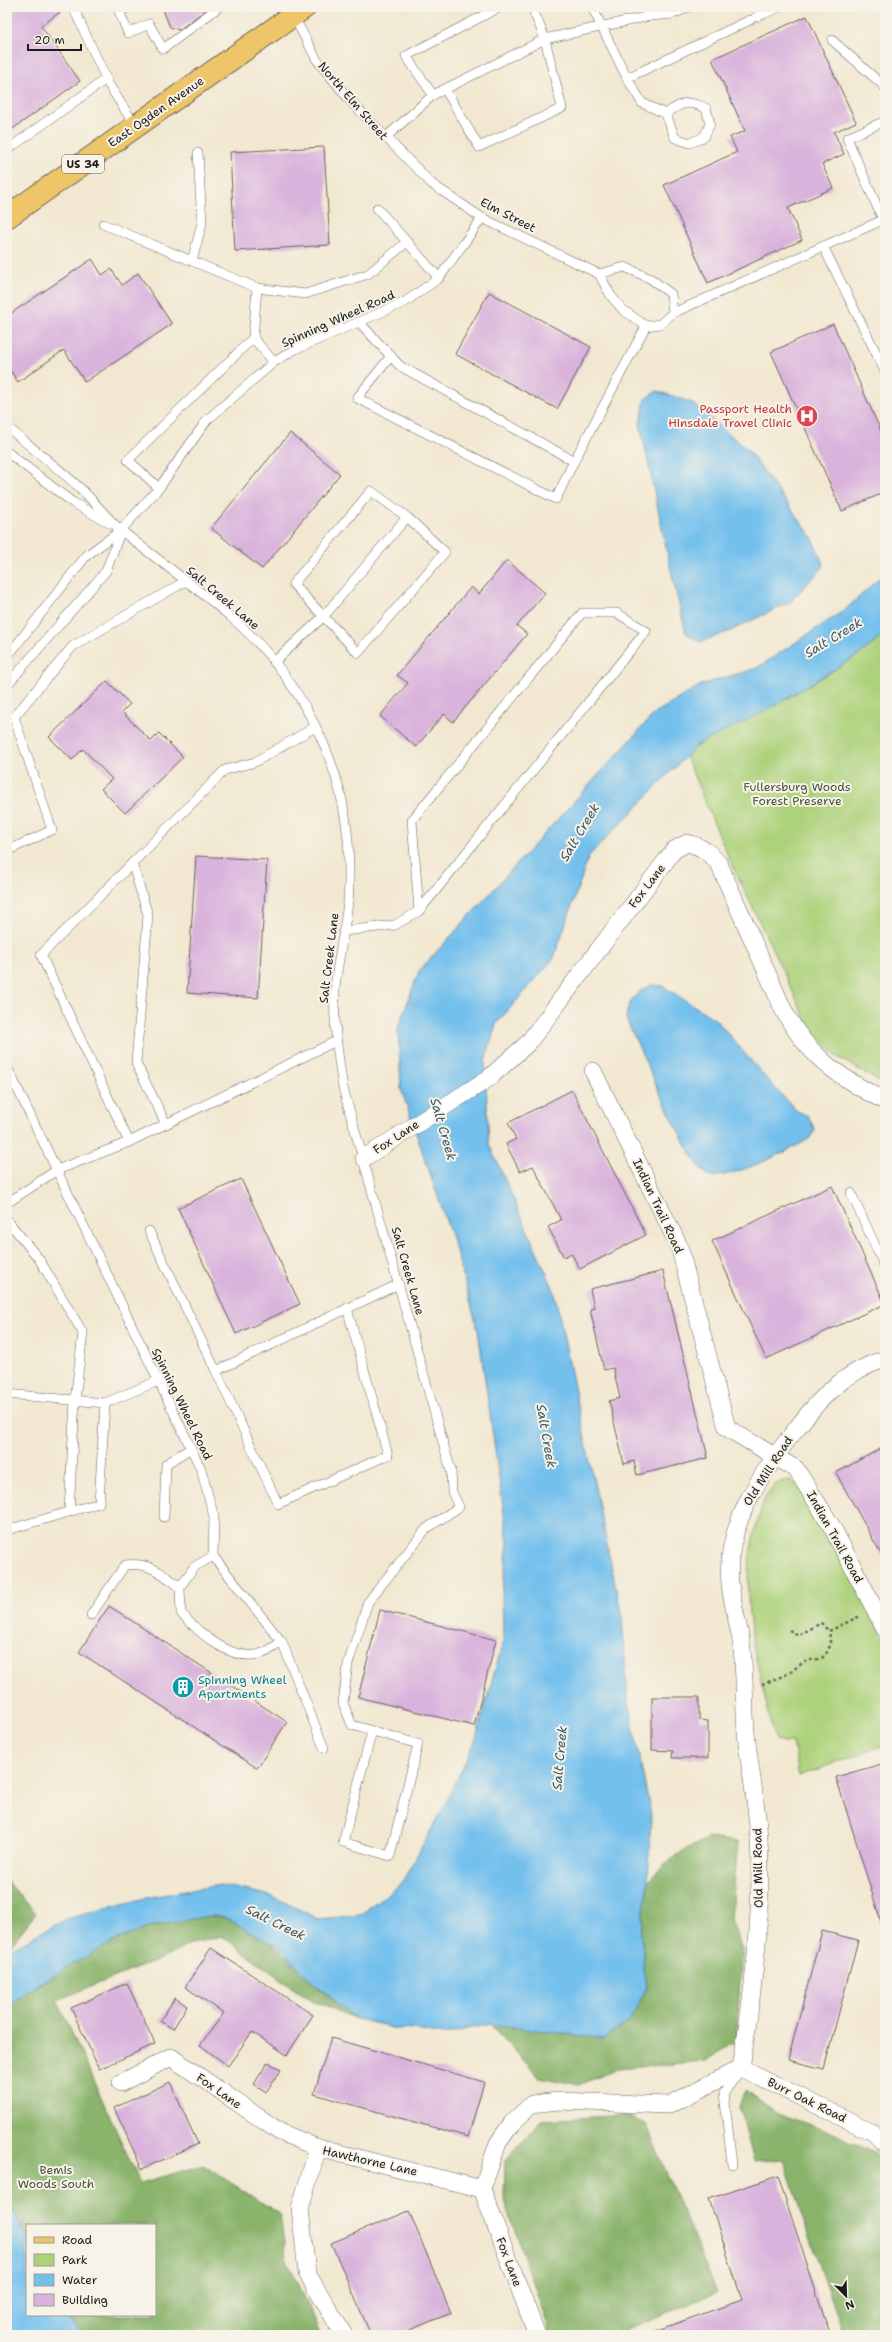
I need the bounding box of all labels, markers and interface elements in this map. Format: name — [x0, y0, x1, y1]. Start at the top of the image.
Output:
scale bar — [28, 26, 81, 52]
text: 20 m — [34, 32, 65, 48]
street label: North Elm Street — [315, 58, 391, 144]
street label: East Ogden Avenue — [105, 73, 207, 151]
road number: US 34 — [62, 155, 104, 173]
street label: Elm Street — [477, 194, 539, 236]
street label: Spinning Wheel Road — [279, 287, 398, 351]
place label: Passport Health Hinsdale Travel Clinic — [668, 401, 792, 431]
hospital icon: Passport Health Hinsdale Travel Clinic — [794, 403, 820, 429]
street label: Salt Creek Lane — [183, 563, 263, 634]
water label: Salt Creek — [801, 613, 866, 661]
park label: Fullersburg Woods Forest Preserve — [743, 779, 851, 809]
water label: Salt Creek — [556, 800, 604, 864]
street label: Fox Lane — [625, 860, 669, 911]
street label: Salt Creek Lane — [316, 912, 343, 1004]
water label: Salt Creek — [426, 1096, 461, 1163]
street label: Fox Lane — [370, 1116, 422, 1158]
street label: Indian Trail Road — [629, 1156, 687, 1256]
street label: Salt Creek Lane — [388, 1225, 428, 1317]
street label: Spinning Wheel Road — [148, 1345, 216, 1463]
water label: Salt Creek — [533, 1403, 561, 1470]
street label: Old Mill Road — [739, 1433, 797, 1509]
street label: Indian Trail Road — [803, 1488, 867, 1586]
place label: Spinning Wheel Apartments — [198, 1672, 287, 1702]
building icon: Spinning Wheel Apartments — [170, 1674, 196, 1700]
water label: Salt Creek — [548, 1725, 571, 1791]
street label: Old Mill Road — [749, 1827, 767, 1908]
water label: Salt Creek — [243, 1901, 309, 1944]
street label: Fox Lane — [193, 2070, 245, 2113]
street label: Burr Oak Road — [765, 2074, 850, 2126]
street label: Hawthorne Lane — [321, 2142, 419, 2180]
park label: Bemis Woods South — [18, 2162, 94, 2192]
legend — [26, 2224, 156, 2316]
text: Road — [62, 2232, 93, 2248]
street label: Fox Lane — [492, 2235, 526, 2289]
text: Park — [62, 2252, 88, 2268]
text: Water — [62, 2272, 98, 2288]
north arrow — [826, 2276, 866, 2316]
text: Building — [62, 2292, 108, 2308]
text: N — [843, 2296, 857, 2313]

